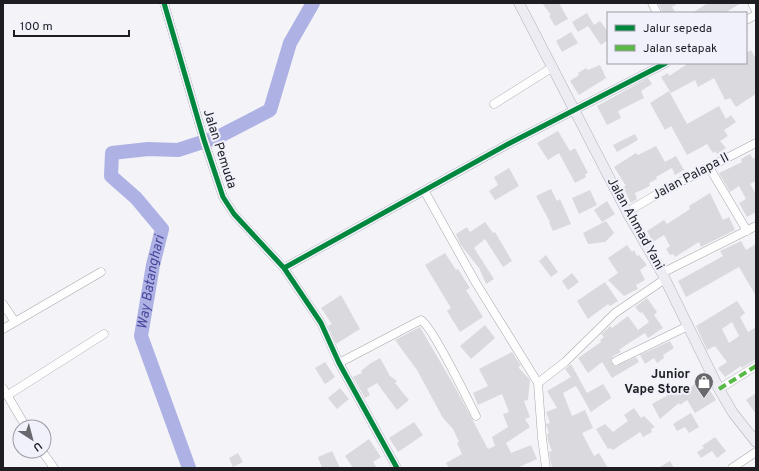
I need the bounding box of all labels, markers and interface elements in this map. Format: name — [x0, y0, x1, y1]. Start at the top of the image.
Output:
scale bar — [14, 12, 129, 38]
legend — [607, 12, 747, 64]
text: 100 m — [20, 19, 53, 35]
text: Jalur sepeda — [643, 21, 712, 37]
text: Jalan setapak — [643, 41, 717, 57]
street label: Jalan Pemuda — [199, 107, 239, 191]
street label: Jalan Palapa II — [650, 150, 732, 204]
street label: Jalan Ahmad Yani — [603, 175, 667, 273]
water label: Way Batanghari — [134, 232, 169, 331]
place label: Junior Vape Store — [624, 367, 691, 398]
shop icon: Junior Vape Store — [693, 371, 715, 399]
north arrow — [12, 419, 52, 459]
text: U — [30, 438, 45, 454]

